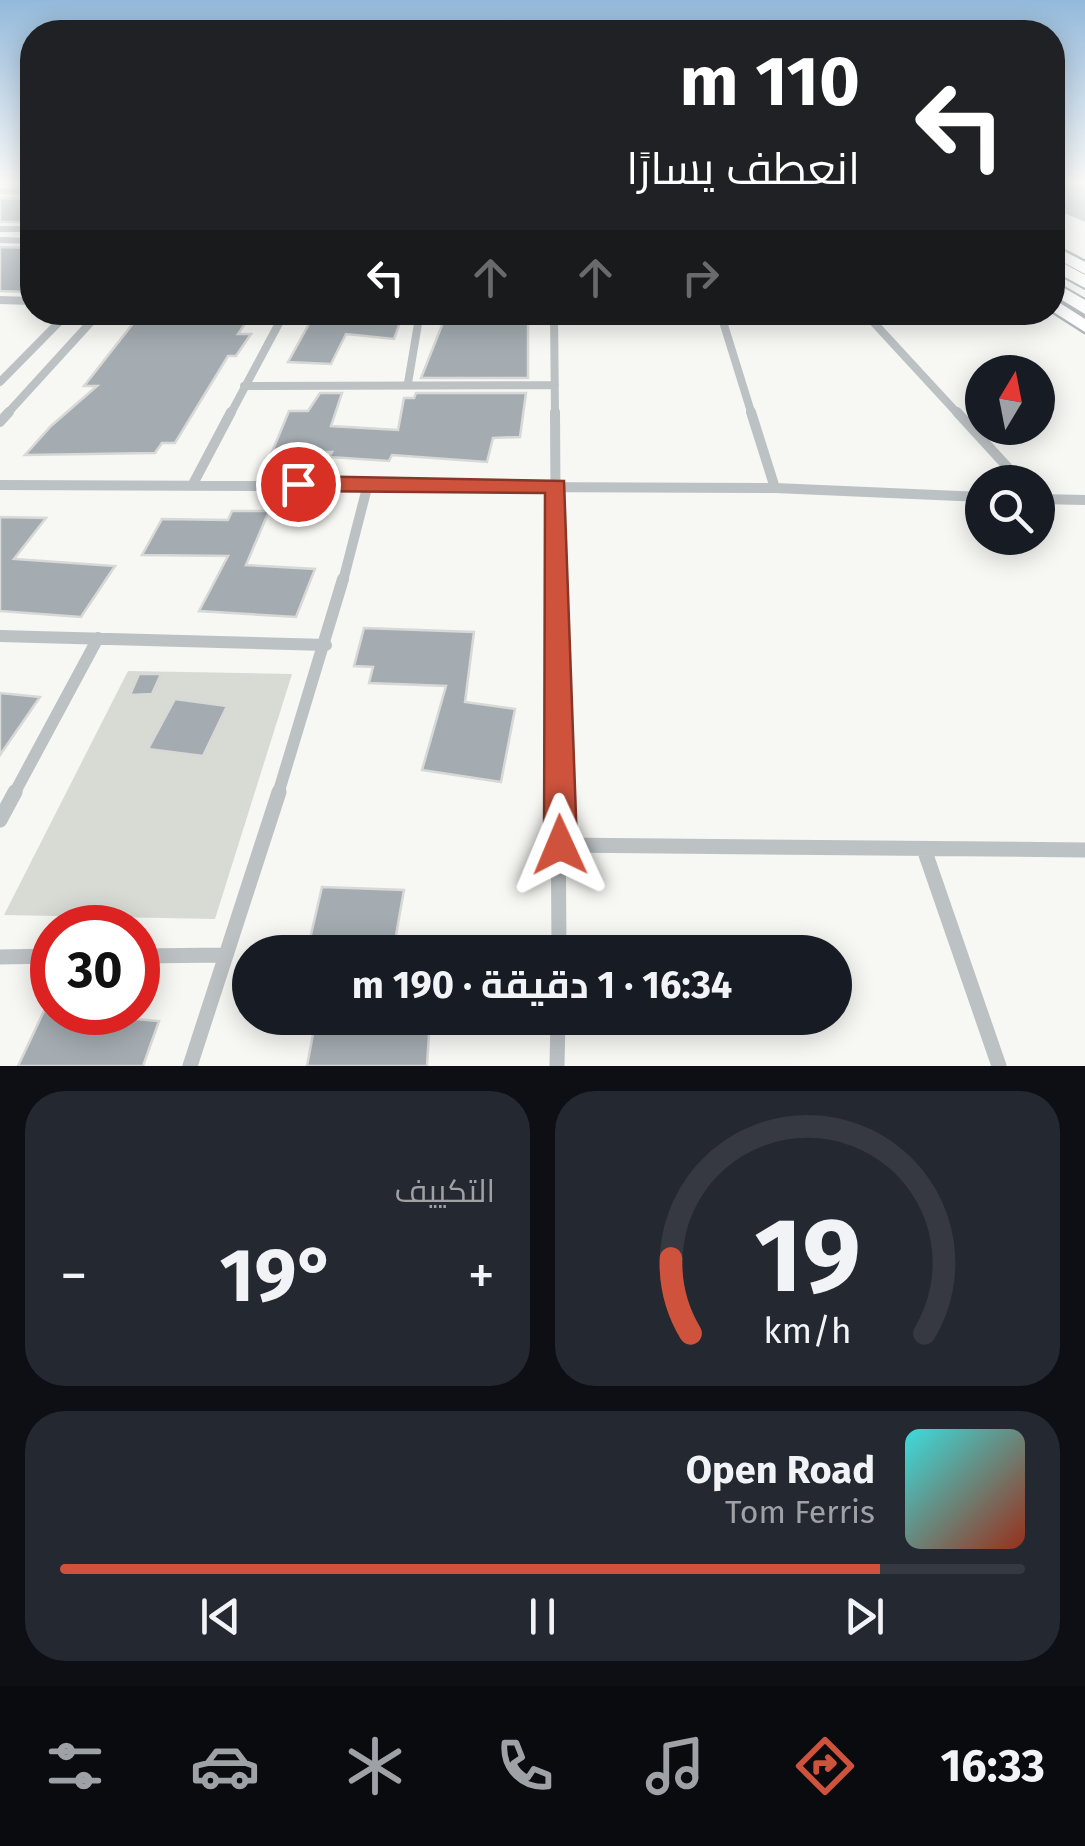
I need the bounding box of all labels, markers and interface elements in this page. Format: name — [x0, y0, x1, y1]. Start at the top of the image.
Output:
text: 110 m — [680, 40, 860, 124]
icon: left — [895, 60, 1025, 190]
text: انعطف يسارًا — [626, 142, 860, 196]
icon: left — [358, 250, 413, 305]
icon: ahead — [463, 250, 518, 305]
icon: ahead — [568, 250, 623, 305]
icon: right — [673, 250, 728, 305]
north arrow — [965, 355, 1055, 445]
map controls — [965, 355, 1055, 555]
pin — [256, 442, 341, 527]
icon: arrive — [271, 457, 326, 512]
button: search — [965, 465, 1055, 555]
position arrow — [508, 793, 612, 897]
speed limit sign: 30 — [30, 905, 160, 1035]
text: 16:34 · 1 دقيقة · 190 m — [352, 962, 732, 1008]
text: التكييف — [395, 1172, 495, 1210]
text: 19 — [754, 1194, 861, 1319]
text: 19° — [220, 1231, 335, 1321]
text: − — [60, 1243, 88, 1309]
text: + — [468, 1243, 495, 1309]
text: km/h — [763, 1310, 852, 1352]
text: Open Road — [686, 1447, 875, 1493]
text: Tom Ferris — [725, 1493, 875, 1531]
icon: previous — [193, 1589, 248, 1644]
icon: pause — [515, 1589, 570, 1644]
icon: next — [837, 1589, 892, 1644]
icon: filters — [40, 1731, 110, 1801]
icon: car — [190, 1731, 260, 1801]
icon: climate — [340, 1731, 410, 1801]
icon: phone — [490, 1731, 560, 1801]
icon: music — [640, 1731, 710, 1801]
icon: directions — [790, 1731, 860, 1801]
text: 16:33 — [940, 1739, 1045, 1793]

